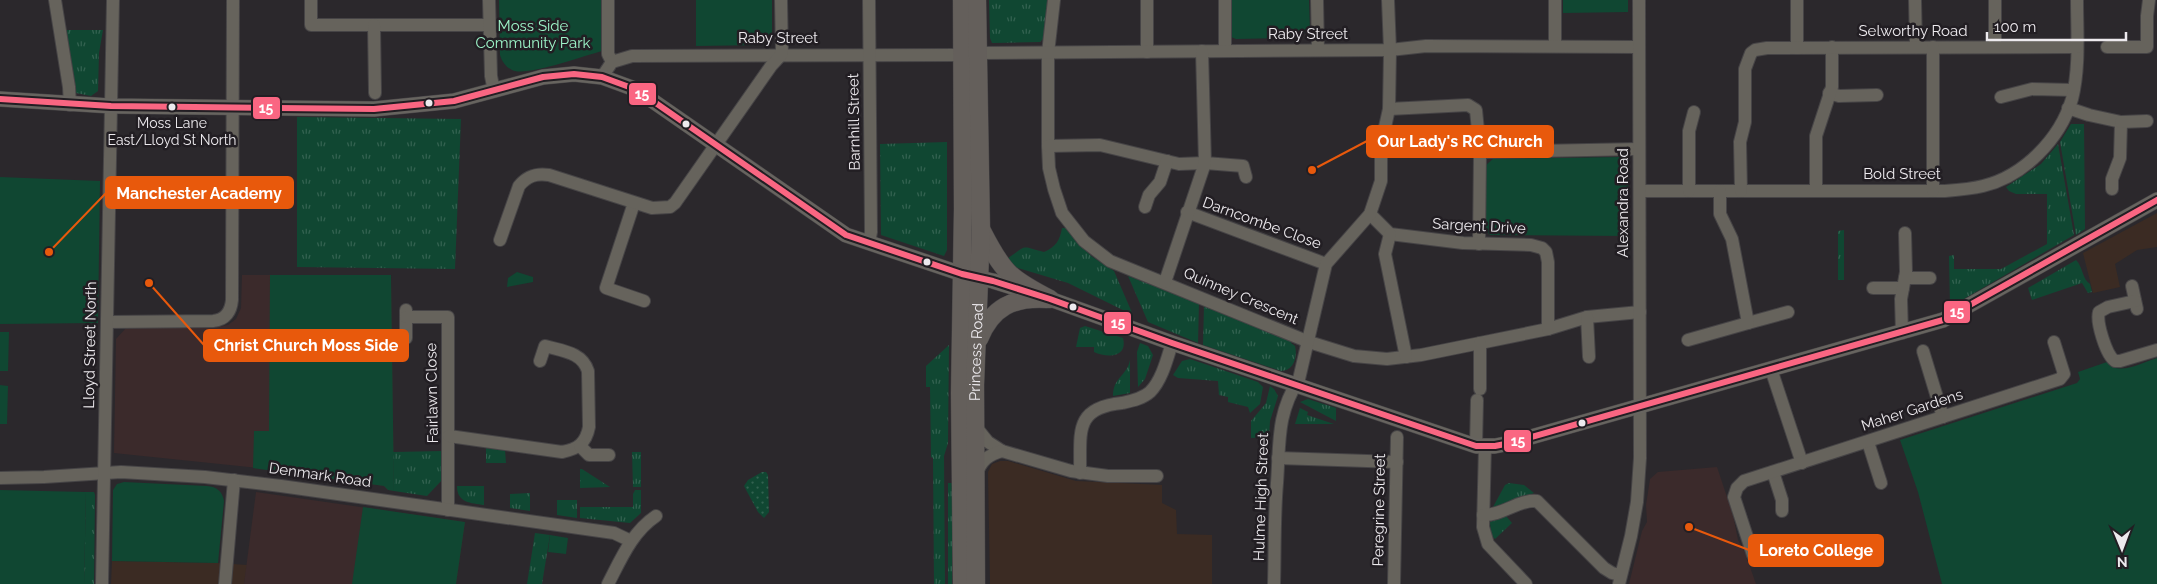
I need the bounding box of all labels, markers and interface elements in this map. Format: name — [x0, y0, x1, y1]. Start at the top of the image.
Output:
scale bar — [1987, 10, 2126, 42]
park label: Moss Side Community Park — [476, 17, 591, 52]
text: 100 m — [1994, 18, 2036, 36]
street label: Selworthy Road — [1859, 22, 1967, 40]
street label: Raby Street — [1268, 25, 1348, 43]
street label: Raby Street — [738, 29, 818, 47]
street label: Barnhill Street — [844, 73, 864, 171]
line badge: 15 — [628, 82, 657, 106]
text: 15 — [635, 86, 650, 102]
line badge: 15 — [252, 96, 281, 120]
unlabelled marker — [424, 98, 434, 108]
text: 15 — [259, 100, 274, 116]
marker: Moss Lane East/Lloyd St North — [167, 102, 177, 112]
place label: Moss Lane East/Lloyd St North — [107, 115, 237, 148]
unlabelled marker — [681, 119, 691, 129]
callout: Our Lady's RC Church — [1367, 126, 1553, 157]
text: Our Lady's RC Church — [1377, 132, 1543, 151]
street label: Alexandra Road — [1614, 148, 1632, 258]
street label: Bold Street — [1863, 165, 1941, 183]
callout: Manchester Academy — [106, 177, 293, 208]
text: Manchester Academy — [116, 184, 282, 203]
street label: Darncombe Close — [1200, 193, 1324, 253]
street label: Sargent Drive — [1432, 215, 1526, 237]
unlabelled marker — [922, 257, 932, 267]
street label: Quinney Crescent — [1181, 264, 1301, 328]
street label: Lloyd Street North — [80, 281, 100, 409]
line badge: 15 — [1943, 300, 1971, 324]
unlabelled marker — [1068, 302, 1078, 312]
street label: Princess Road — [966, 303, 987, 401]
text: 15 — [1950, 304, 1965, 320]
line badge: 15 — [1103, 311, 1132, 335]
text: 15 — [1111, 315, 1126, 331]
callout: Christ Church Moss Side — [204, 330, 408, 361]
text: Christ Church Moss Side — [214, 336, 399, 355]
street label: Fairlawn Close — [422, 342, 442, 444]
street label: Maher Gardens — [1859, 385, 1965, 435]
unlabelled marker — [1577, 418, 1587, 428]
line badge: 15 — [1503, 429, 1532, 453]
street label: Hulme High Street — [1250, 433, 1272, 561]
text: 15 — [1511, 433, 1526, 449]
street label: Peregrine Street — [1369, 454, 1389, 566]
street label: Denmark Road — [268, 459, 372, 491]
north arrow — [2097, 524, 2147, 574]
callout: Loreto College — [1749, 535, 1883, 566]
text: Loreto College — [1759, 541, 1874, 560]
text: N — [2117, 554, 2128, 570]

